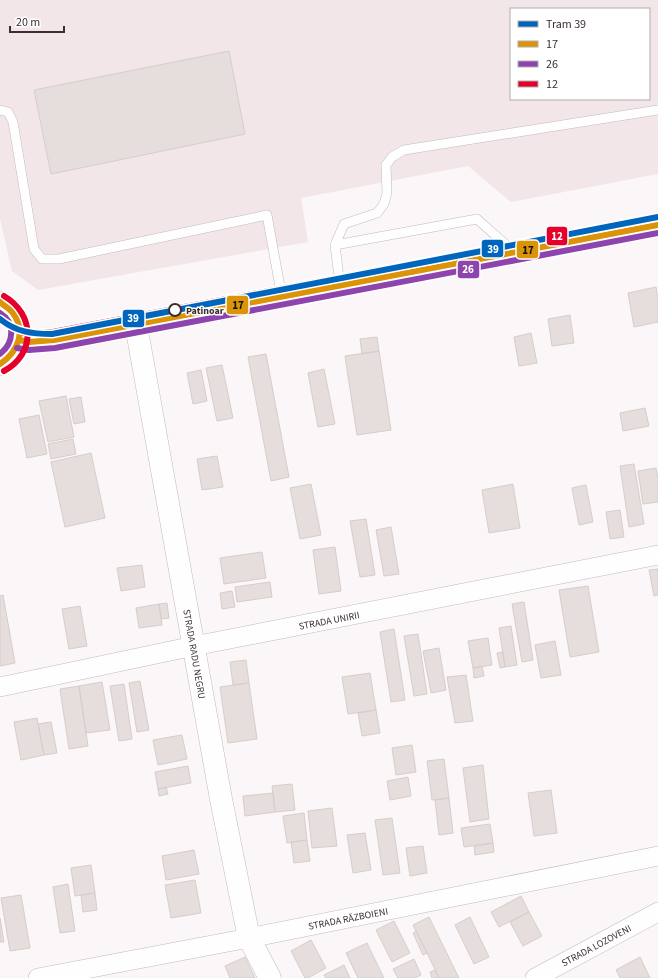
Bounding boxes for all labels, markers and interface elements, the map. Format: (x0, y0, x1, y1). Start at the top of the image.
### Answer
scale bar (10, 8, 64, 34)
legend (510, 8, 650, 100)
text: 20 m (16, 14, 40, 31)
text: Tram 39 (546, 16, 586, 33)
text: 17 (546, 36, 558, 53)
text: 26 (546, 56, 558, 73)
text: 12 (546, 76, 558, 93)
line badge: 12 (546, 226, 568, 246)
text: 12 (551, 229, 563, 244)
line badge: 39 (481, 239, 504, 258)
line badge: 17 (516, 240, 539, 259)
text: 39 (487, 242, 499, 257)
text: 17 (522, 243, 534, 258)
line badge: 26 (457, 260, 480, 279)
text: 26 (462, 262, 474, 277)
line badge: 17 (226, 295, 249, 315)
text: 17 (232, 298, 244, 313)
marker: Patinoar (168, 303, 182, 317)
place label: Patinoar (186, 304, 224, 318)
line badge: 39 (122, 309, 145, 328)
text: 39 (127, 311, 139, 326)
street label: STRADA RADU NEGRU (179, 608, 209, 700)
street label: STRADA UNIRII (298, 608, 361, 634)
street label: STRADA RĂZBOIENI (307, 904, 389, 934)
street label: STRADA LOZOVENI (559, 922, 634, 970)

